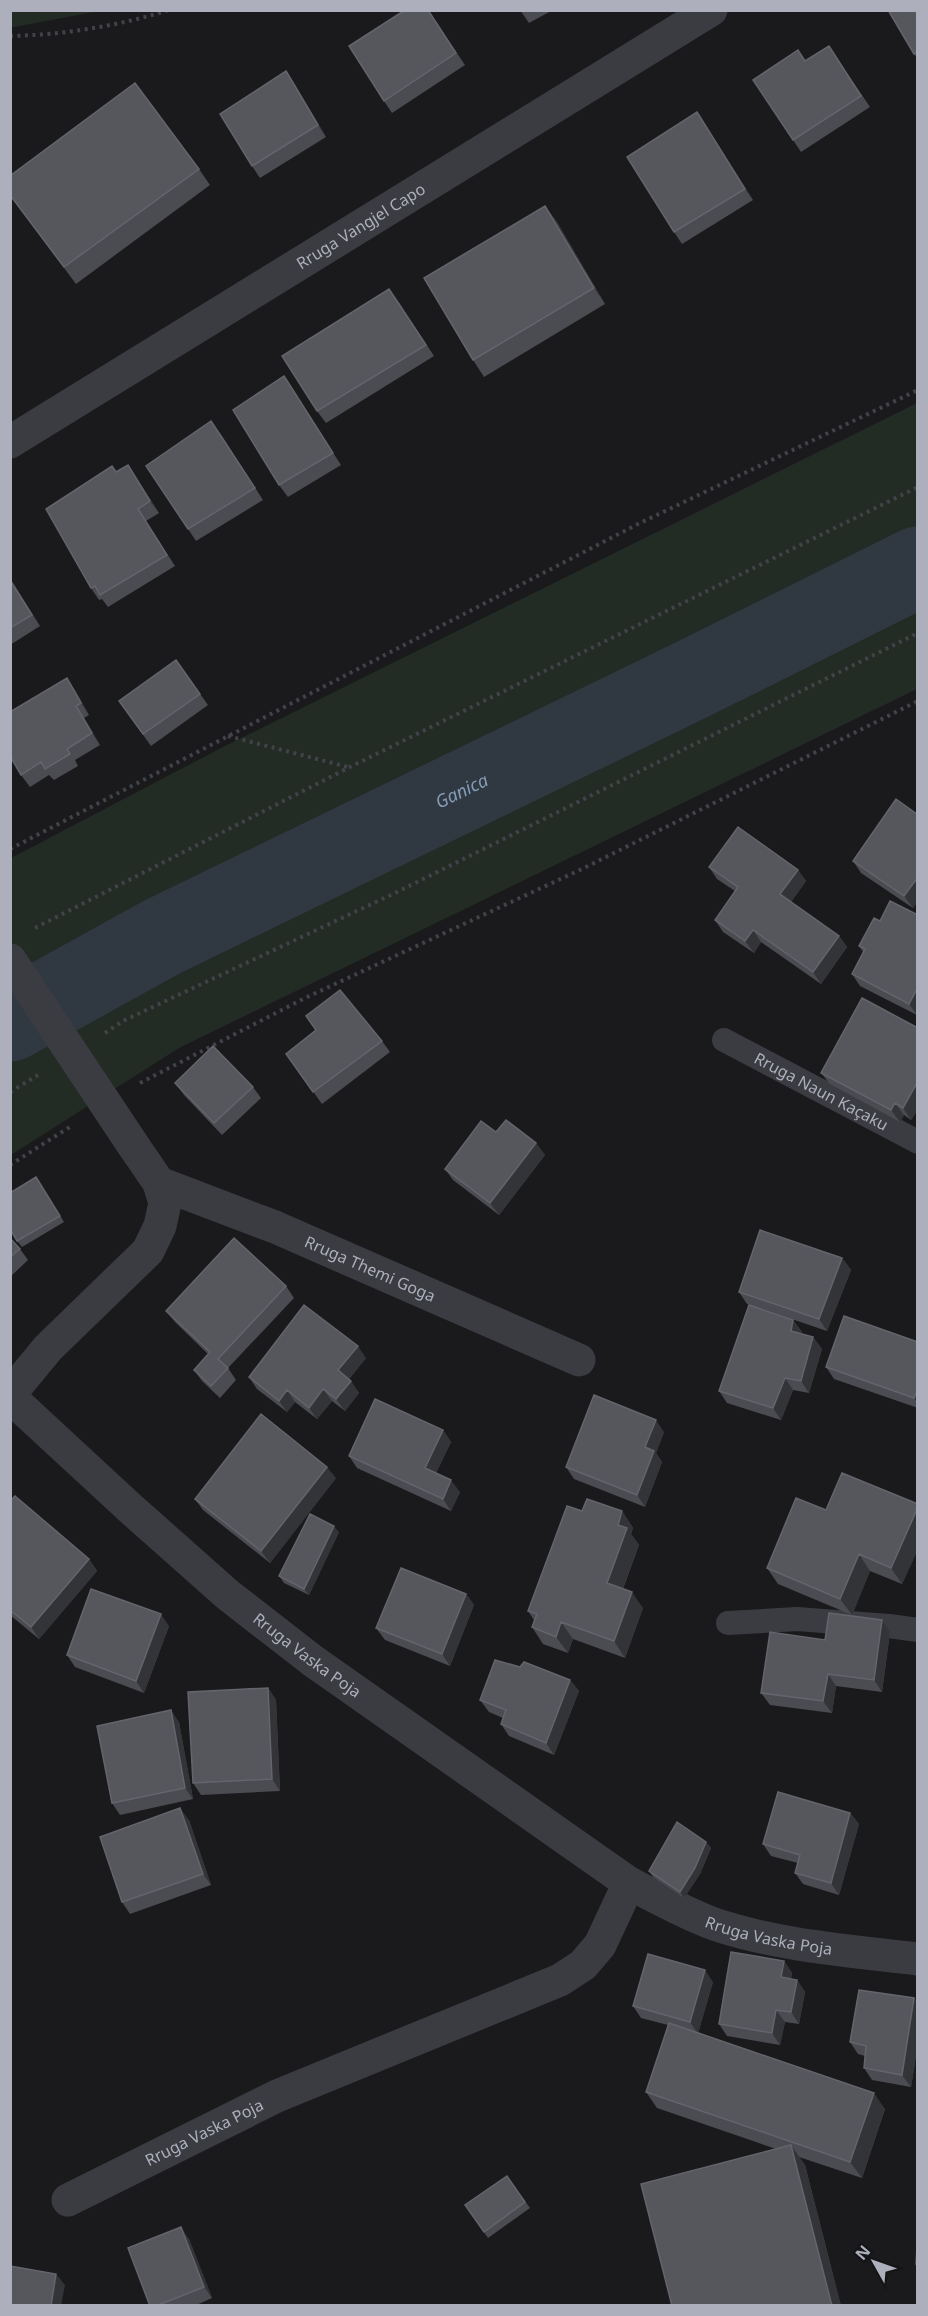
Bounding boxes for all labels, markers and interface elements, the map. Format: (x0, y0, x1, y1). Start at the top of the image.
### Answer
street label: Rruga Vangjel Capo (292, 178, 429, 274)
water label: Ganica (431, 767, 492, 813)
street label: Rruga Naun Kaçaku (750, 1047, 892, 1135)
street label: Rruga Themi Goga (301, 1230, 439, 1307)
street label: Rruga Vaska Poja (249, 1608, 366, 1703)
street label: Rruga Vaska Poja (702, 1911, 834, 1960)
street label: Rruga Vaska Poja (141, 2094, 267, 2171)
north arrow (844, 2232, 904, 2292)
text: N (850, 2240, 875, 2264)

